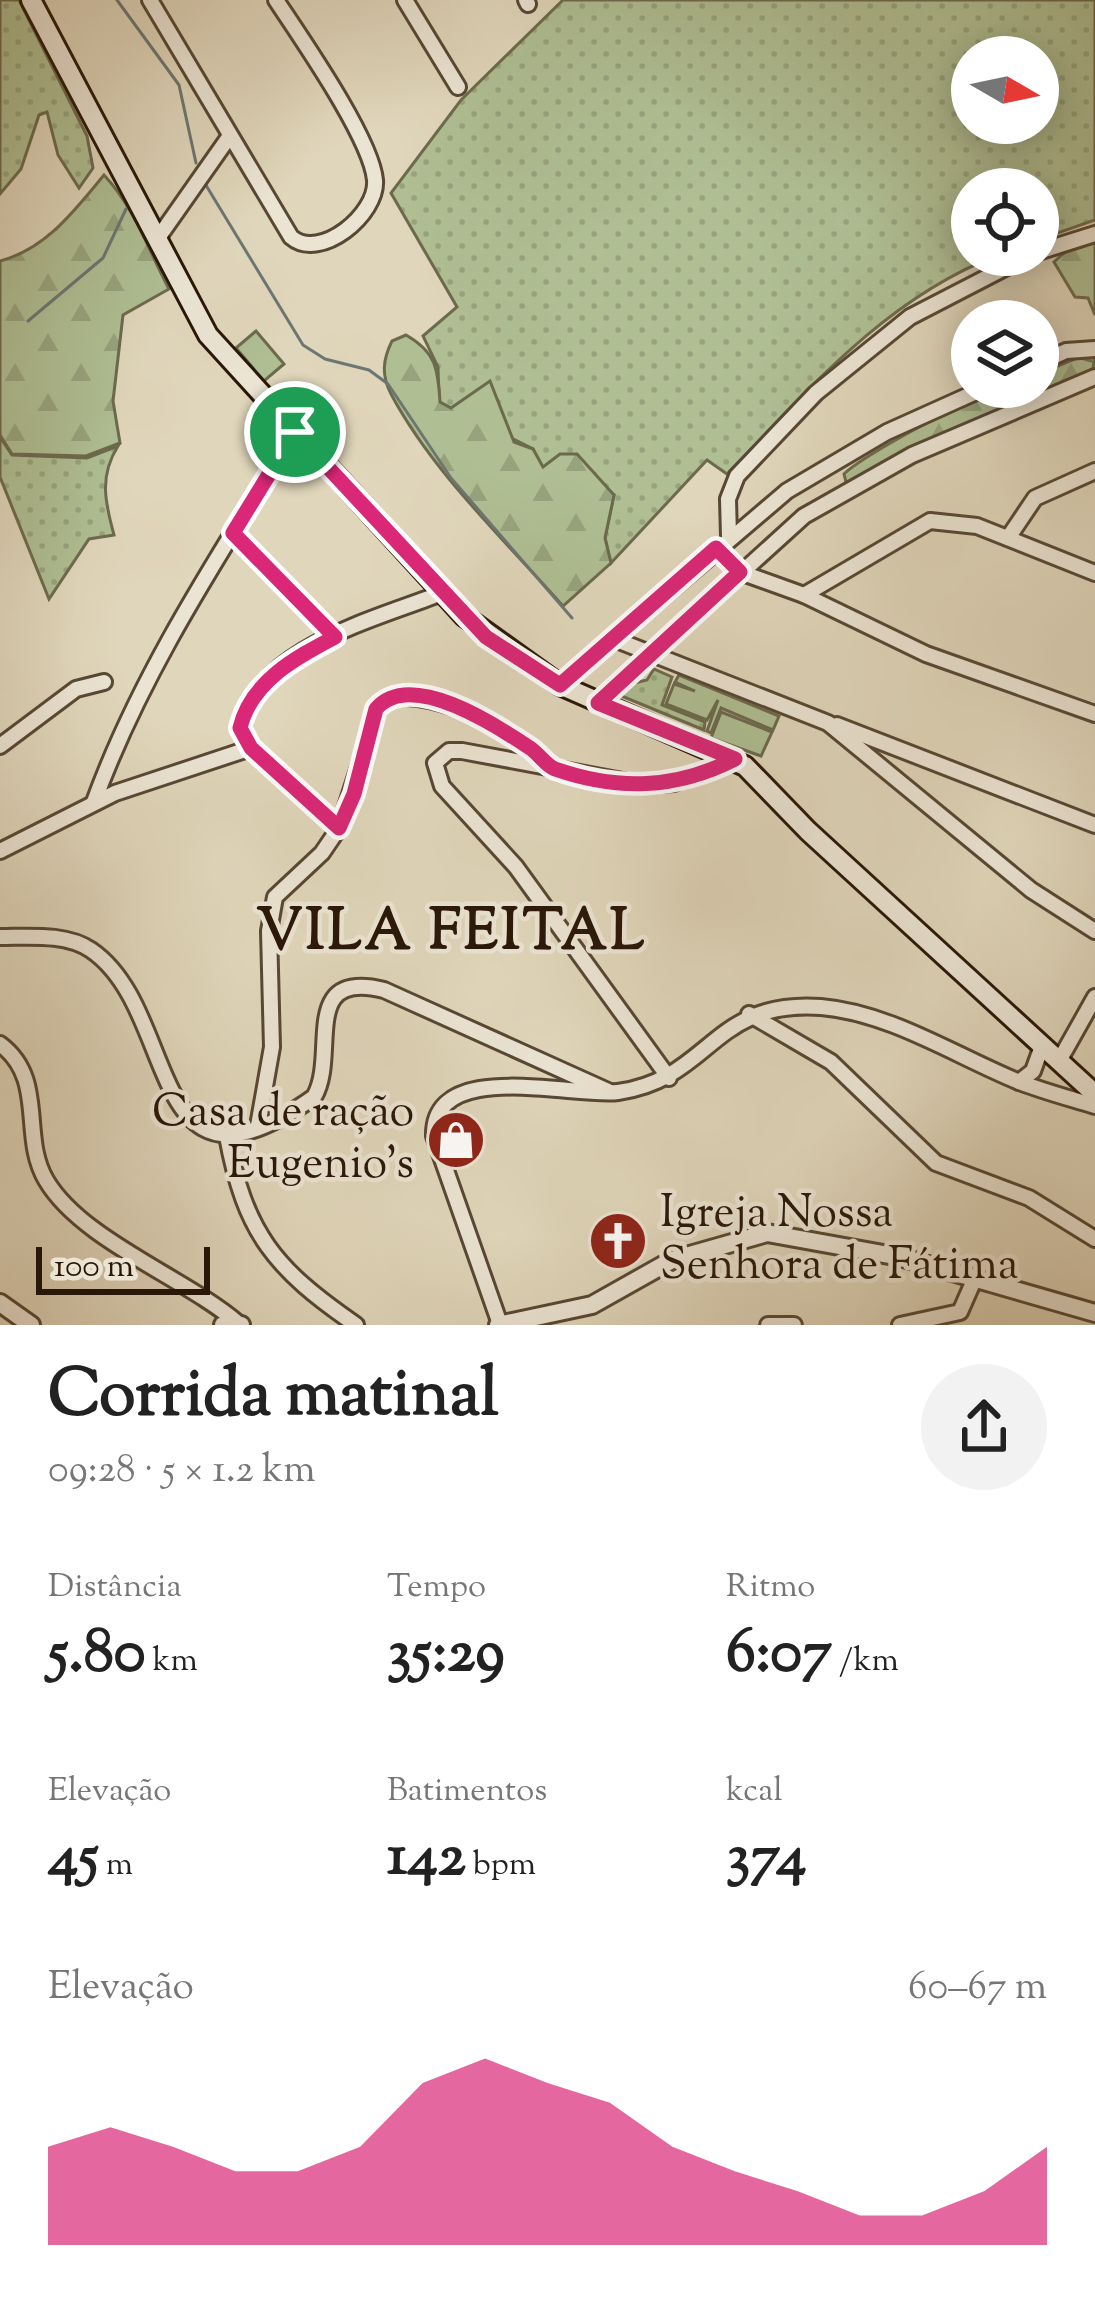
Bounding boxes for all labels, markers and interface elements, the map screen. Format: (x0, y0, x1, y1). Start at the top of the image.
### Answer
north arrow (951, 36, 1059, 144)
map controls (951, 36, 1059, 408)
button: locate (951, 168, 1059, 276)
button: layers (951, 300, 1059, 408)
pin (244, 381, 346, 483)
icon: arrive (262, 399, 328, 465)
district label: VILA FEITAL (257, 893, 647, 975)
place label: Casa de ração Eugenio's (152, 1082, 414, 1199)
shop icon: Casa de ração Eugenio's (425, 1109, 487, 1171)
place label: Igreja Nossa Senhora de Fátima (660, 1183, 1018, 1300)
church icon: Igreja Nossa Senhora de Fátima (587, 1210, 649, 1272)
scale bar (36, 1241, 210, 1294)
text: 100 m (54, 1244, 134, 1292)
text: Corrida matinal (48, 1351, 499, 1446)
button: share (921, 1364, 1047, 1490)
text: 09:28 · 5 × 1.2 km (48, 1444, 316, 1500)
text: Distância (48, 1564, 182, 1612)
text: Tempo (387, 1564, 486, 1612)
text: Ritmo (726, 1564, 815, 1612)
text: 5.80 (48, 1612, 145, 1699)
text: 35:29 (387, 1612, 505, 1699)
text: 6:07 (726, 1612, 832, 1699)
text: km (145, 1638, 198, 1686)
text: /km (832, 1638, 899, 1686)
text: Elevação (48, 1768, 171, 1816)
text: Batimentos (387, 1768, 547, 1816)
text: kcal (726, 1768, 783, 1816)
text: 45 (48, 1816, 99, 1903)
text: 142 (387, 1816, 466, 1903)
text: 374 (726, 1816, 806, 1903)
text: m (99, 1842, 133, 1890)
text: bpm (466, 1842, 536, 1890)
text: Elevação (48, 1961, 194, 2017)
text: 60–67 m (908, 1961, 1047, 2017)

